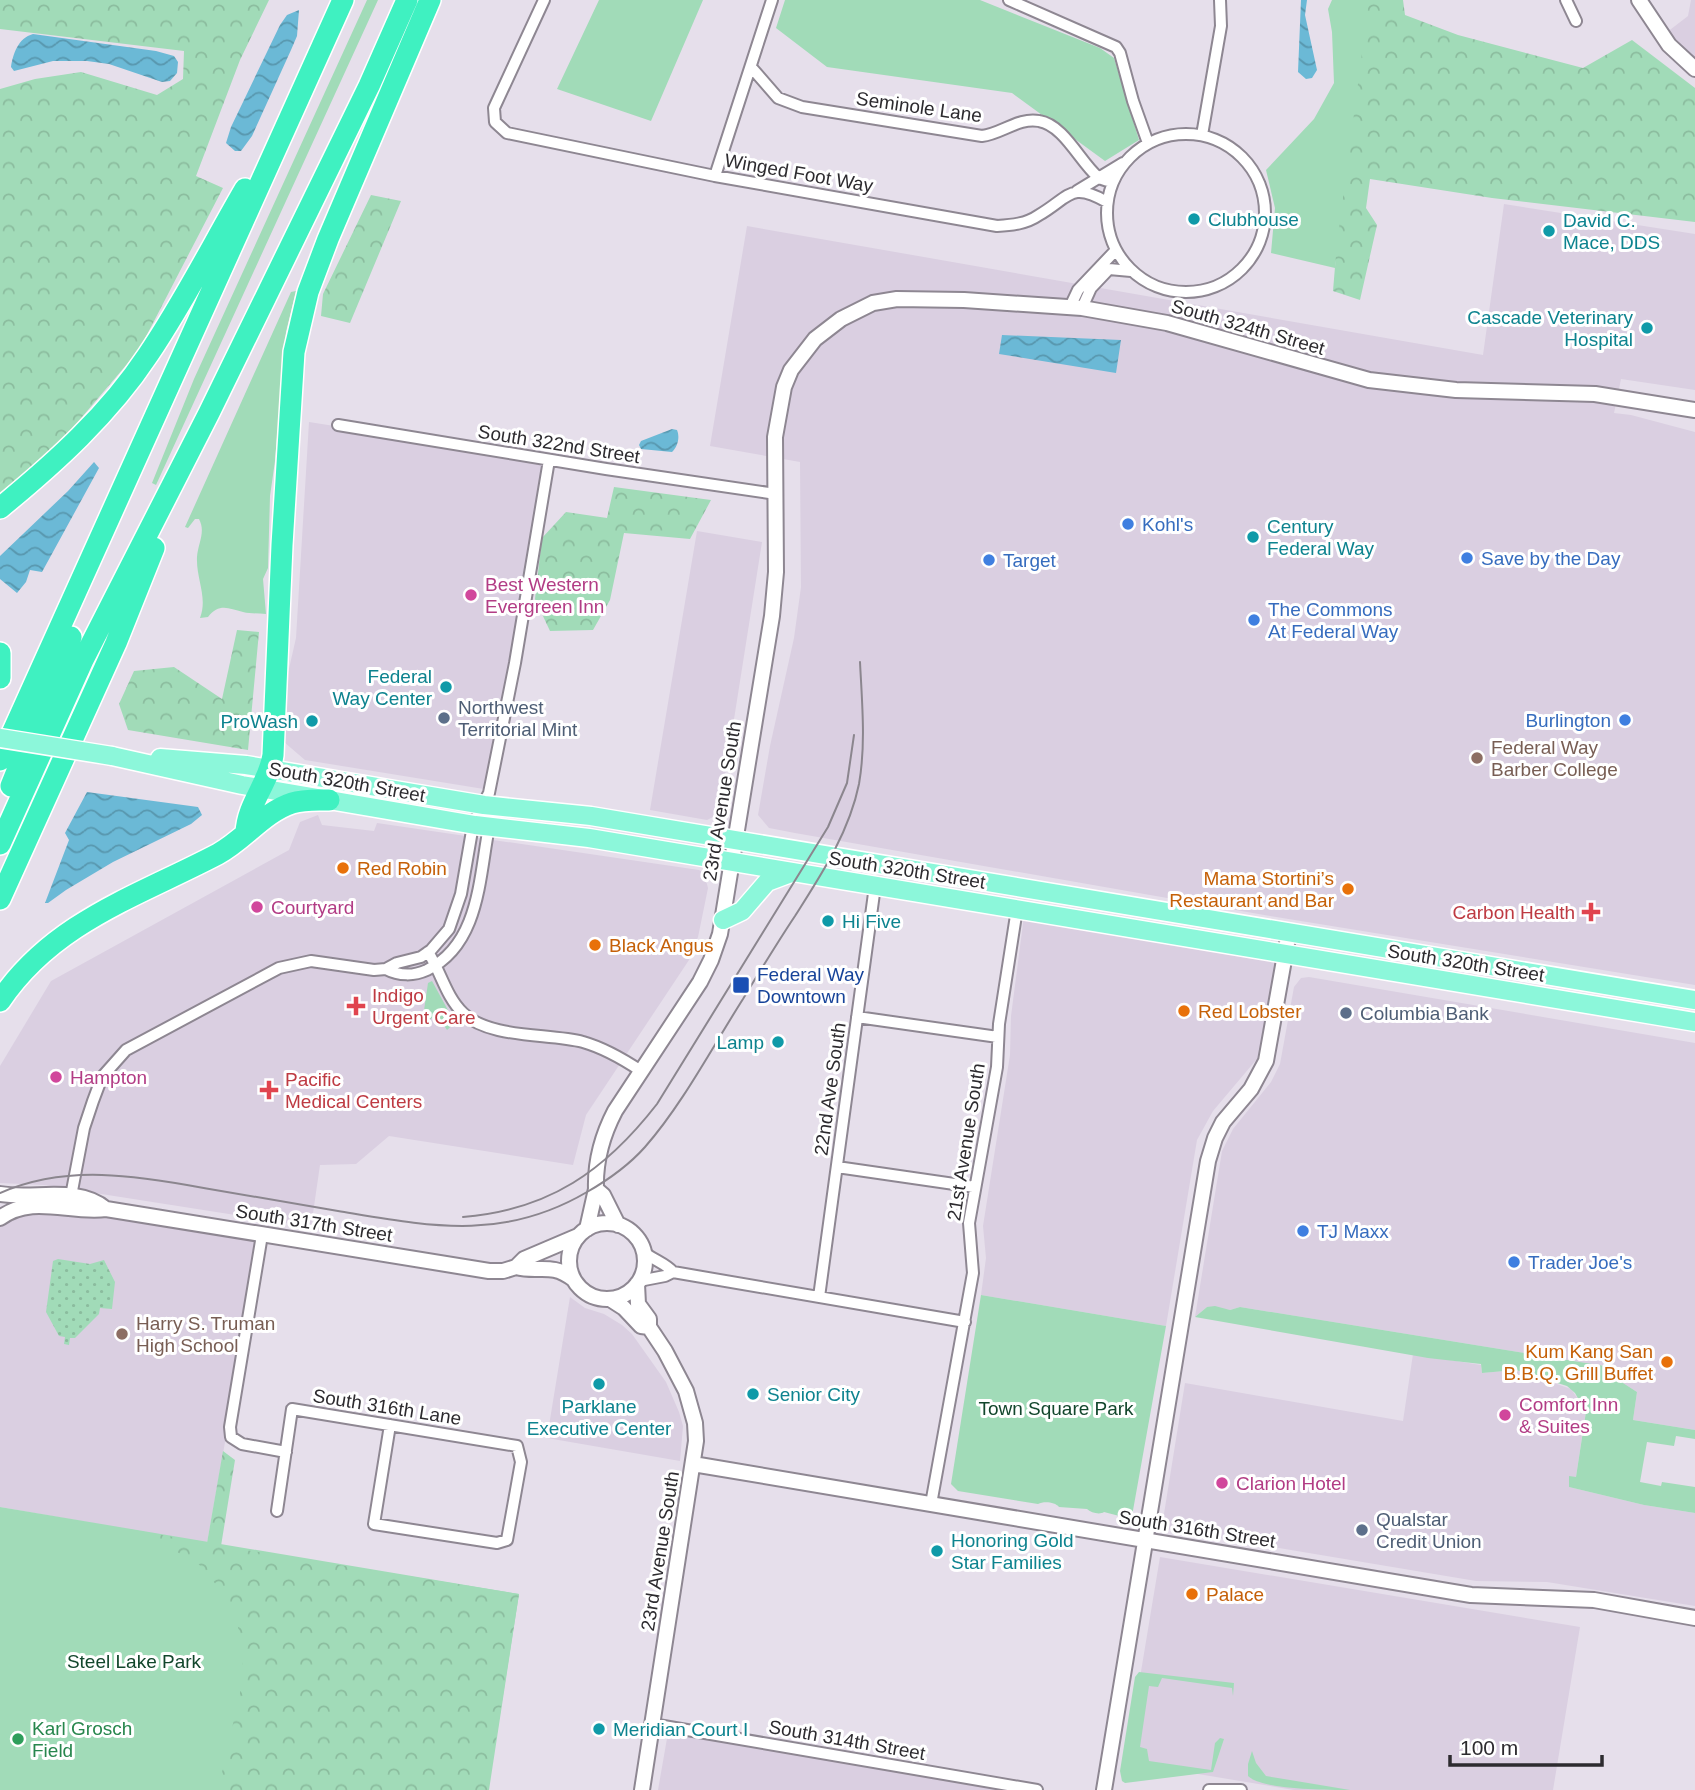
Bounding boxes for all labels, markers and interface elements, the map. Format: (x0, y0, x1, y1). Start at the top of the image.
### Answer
street label: Seminole Lane (855, 88, 983, 126)
street label: Winged Foot Way (723, 150, 875, 196)
place label: Clubhouse (1208, 209, 1299, 230)
place label: David C. Mace, DDS (1563, 210, 1660, 253)
marker: Clubhouse (1186, 211, 1202, 227)
marker: David C. Mace, DDS (1541, 223, 1557, 239)
street label: South 324th Street (1169, 295, 1328, 359)
place label: Cascade Veterinary Hospital (1467, 307, 1633, 350)
marker: Cascade Veterinary Hospital (1639, 320, 1655, 336)
street label: South 322nd Street (476, 421, 642, 467)
place label: Kohl's (1142, 514, 1193, 535)
marker: Kohl's (1120, 516, 1136, 532)
place label: Century Federal Way (1267, 516, 1374, 559)
marker: Century Federal Way (1245, 529, 1261, 545)
place label: Save by the Day (1481, 548, 1621, 569)
place label: Target (1003, 550, 1057, 571)
marker: Save by the Day (1459, 550, 1475, 566)
marker: Target (981, 552, 997, 568)
place label: Best Western Evergreen Inn (485, 574, 604, 617)
marker: Best Western Evergreen Inn (463, 587, 479, 603)
place label: The Commons At Federal Way (1268, 599, 1399, 642)
marker: The Commons At Federal Way (1246, 612, 1262, 628)
place label: Federal Way Center (332, 666, 433, 709)
marker: Federal Way Center (438, 679, 454, 695)
place label: Northwest Territorial Mint (458, 697, 578, 740)
marker: Northwest Territorial Mint (436, 710, 452, 726)
place label: Burlington (1525, 710, 1611, 731)
place label: ProWash (221, 711, 298, 732)
marker: Burlington (1617, 712, 1633, 728)
marker: ProWash (304, 713, 320, 729)
street label: 23rd Avenue South (699, 720, 745, 882)
place label: Federal Way Barber College (1491, 737, 1618, 780)
marker: Federal Way Barber College (1469, 750, 1485, 766)
street label: South 320th Street (267, 758, 428, 806)
street label: South 320th Street (827, 847, 988, 893)
place label: Red Robin (357, 858, 447, 879)
marker: Red Robin (335, 860, 351, 876)
place label: Mama Stortini’s Restaurant and Bar (1169, 868, 1335, 911)
marker: Mama Stortini’s Restaurant and Bar (1340, 881, 1356, 897)
place label: Courtyard (271, 897, 354, 918)
marker: Courtyard (249, 899, 265, 915)
place label: Carbon Health (1452, 902, 1575, 923)
marker: Carbon Health (1581, 902, 1601, 922)
place label: Hi Five (842, 911, 901, 932)
marker: Hi Five (820, 913, 836, 929)
place label: Black Angus (609, 935, 714, 956)
marker: Black Angus (587, 937, 603, 953)
street label: South 320th Street (1386, 940, 1547, 986)
place label: Federal Way Downtown (757, 964, 864, 1007)
marker: Federal Way Downtown (731, 975, 751, 995)
place label: Indigo Urgent Care (372, 985, 476, 1028)
marker: Indigo Urgent Care (346, 996, 366, 1016)
place label: Red Lobster (1198, 1001, 1302, 1022)
marker: Red Lobster (1176, 1003, 1192, 1019)
place label: Columbia Bank (1360, 1003, 1489, 1024)
marker: Columbia Bank (1338, 1005, 1354, 1021)
street label: 22nd Ave South (810, 1021, 850, 1157)
place label: Lamp (716, 1032, 764, 1053)
marker: Lamp (770, 1034, 786, 1050)
street label: 21st Avenue South (943, 1062, 989, 1222)
place label: Hampton (70, 1067, 147, 1088)
marker: Hampton (48, 1069, 64, 1085)
place label: Pacific Medical Centers (285, 1069, 422, 1112)
marker: Pacific Medical Centers (259, 1080, 279, 1100)
street label: South 317th Street (234, 1200, 395, 1246)
place label: TJ Maxx (1317, 1221, 1389, 1242)
marker: TJ Maxx (1295, 1223, 1311, 1239)
place label: Trader Joe's (1528, 1252, 1632, 1273)
marker: Trader Joe's (1506, 1254, 1522, 1270)
place label: Harry S. Truman High School (136, 1313, 275, 1356)
marker: Harry S. Truman High School (114, 1326, 130, 1342)
place label: Kum Kang San B.B.Q. Grill Buffet (1503, 1341, 1654, 1384)
marker: Kum Kang San B.B.Q. Grill Buffet (1659, 1354, 1675, 1370)
marker: Parklane Executive Center (591, 1376, 607, 1392)
place label: Senior City (767, 1384, 860, 1405)
street label: South 316th Lane (311, 1385, 463, 1429)
marker: Senior City (745, 1386, 761, 1402)
place label: Comfort Inn & Suites (1519, 1394, 1618, 1437)
place label: Parklane Executive Center (527, 1396, 672, 1439)
park label: Town Square Park (978, 1398, 1134, 1419)
marker: Comfort Inn & Suites (1497, 1407, 1513, 1423)
street label: 23rd Avenue South (637, 1470, 683, 1632)
place label: Clarion Hotel (1236, 1473, 1346, 1494)
marker: Clarion Hotel (1214, 1475, 1230, 1491)
street label: South 316th Street (1117, 1506, 1278, 1552)
place label: Qualstar Credit Union (1376, 1509, 1482, 1552)
marker: Qualstar Credit Union (1354, 1522, 1370, 1538)
place label: Honoring Gold Star Families (951, 1530, 1074, 1573)
marker: Honoring Gold Star Families (929, 1543, 945, 1559)
place label: Palace (1206, 1584, 1264, 1605)
marker: Palace (1184, 1586, 1200, 1602)
park label: Steel Lake Park (67, 1651, 202, 1672)
street label: South 314th Street (767, 1716, 928, 1764)
place label: Karl Grosch Field (32, 1718, 132, 1761)
place label: Meridian Court I (613, 1719, 748, 1740)
marker: Meridian Court I (591, 1721, 607, 1737)
scale bar (1450, 1724, 1602, 1768)
marker: Karl Grosch Field (10, 1731, 26, 1747)
text: 100 m (1460, 1736, 1518, 1759)

